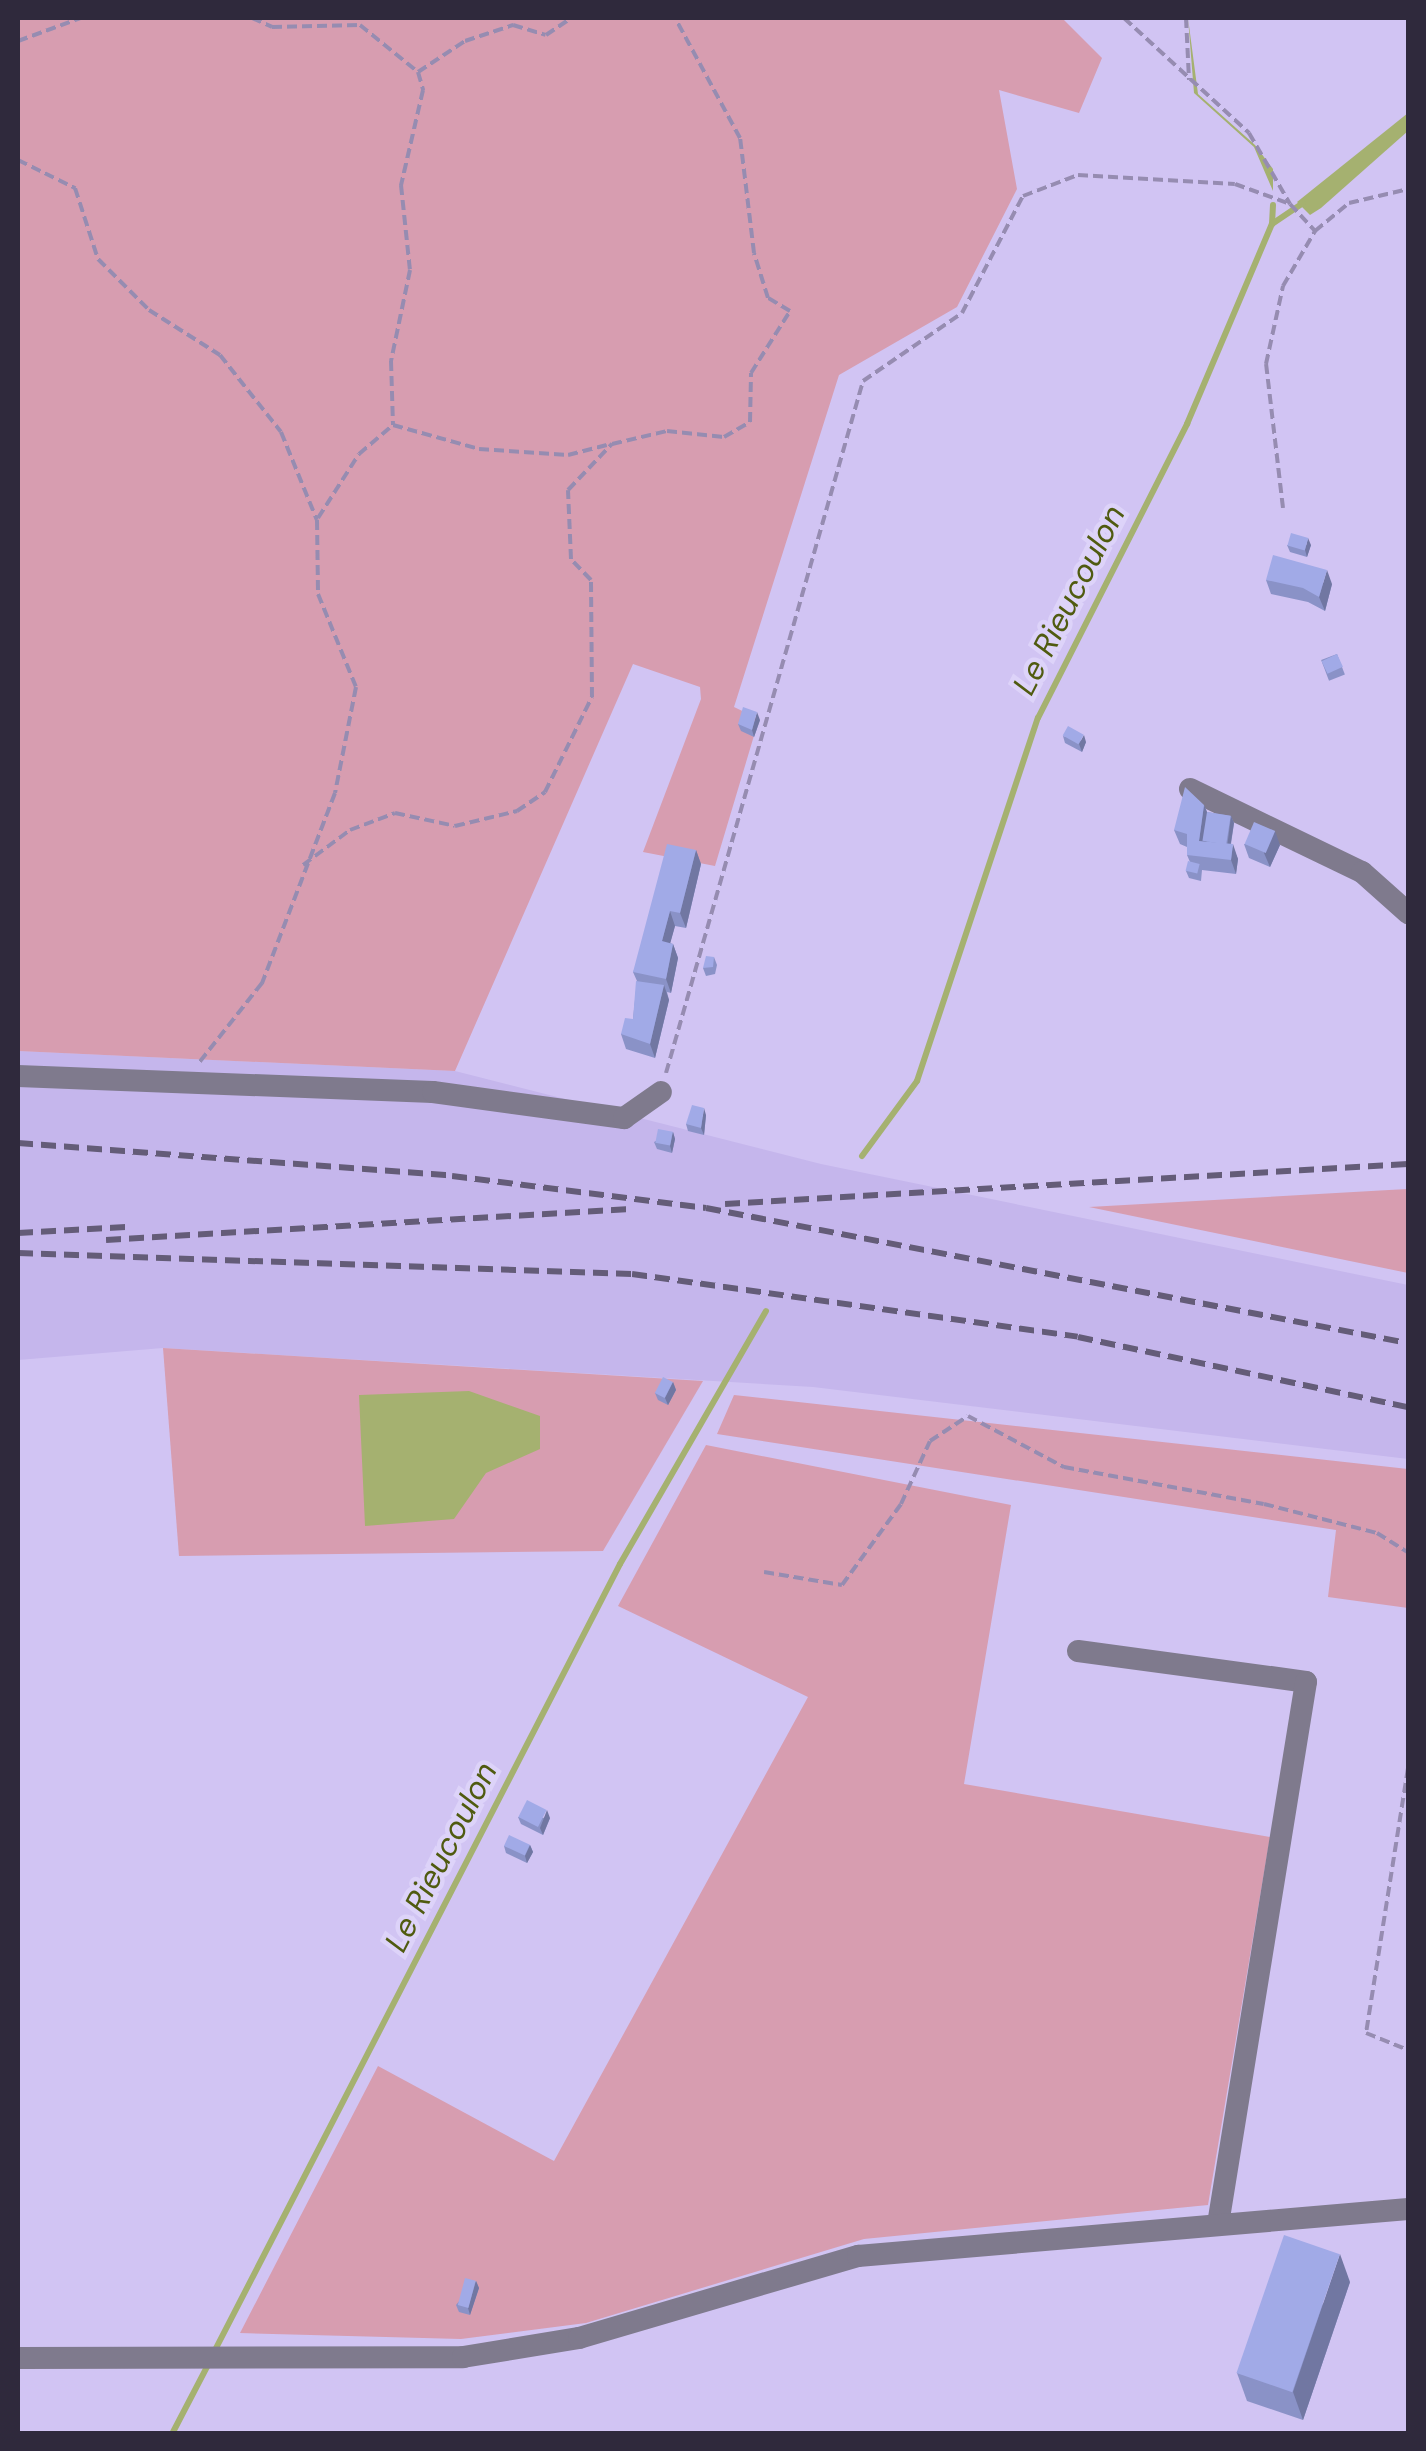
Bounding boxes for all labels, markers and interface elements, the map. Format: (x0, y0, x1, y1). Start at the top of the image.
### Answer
water label: Le Rieucoulon (1005, 499, 1133, 701)
water label: Le Rieucoulon (377, 1756, 505, 1958)

